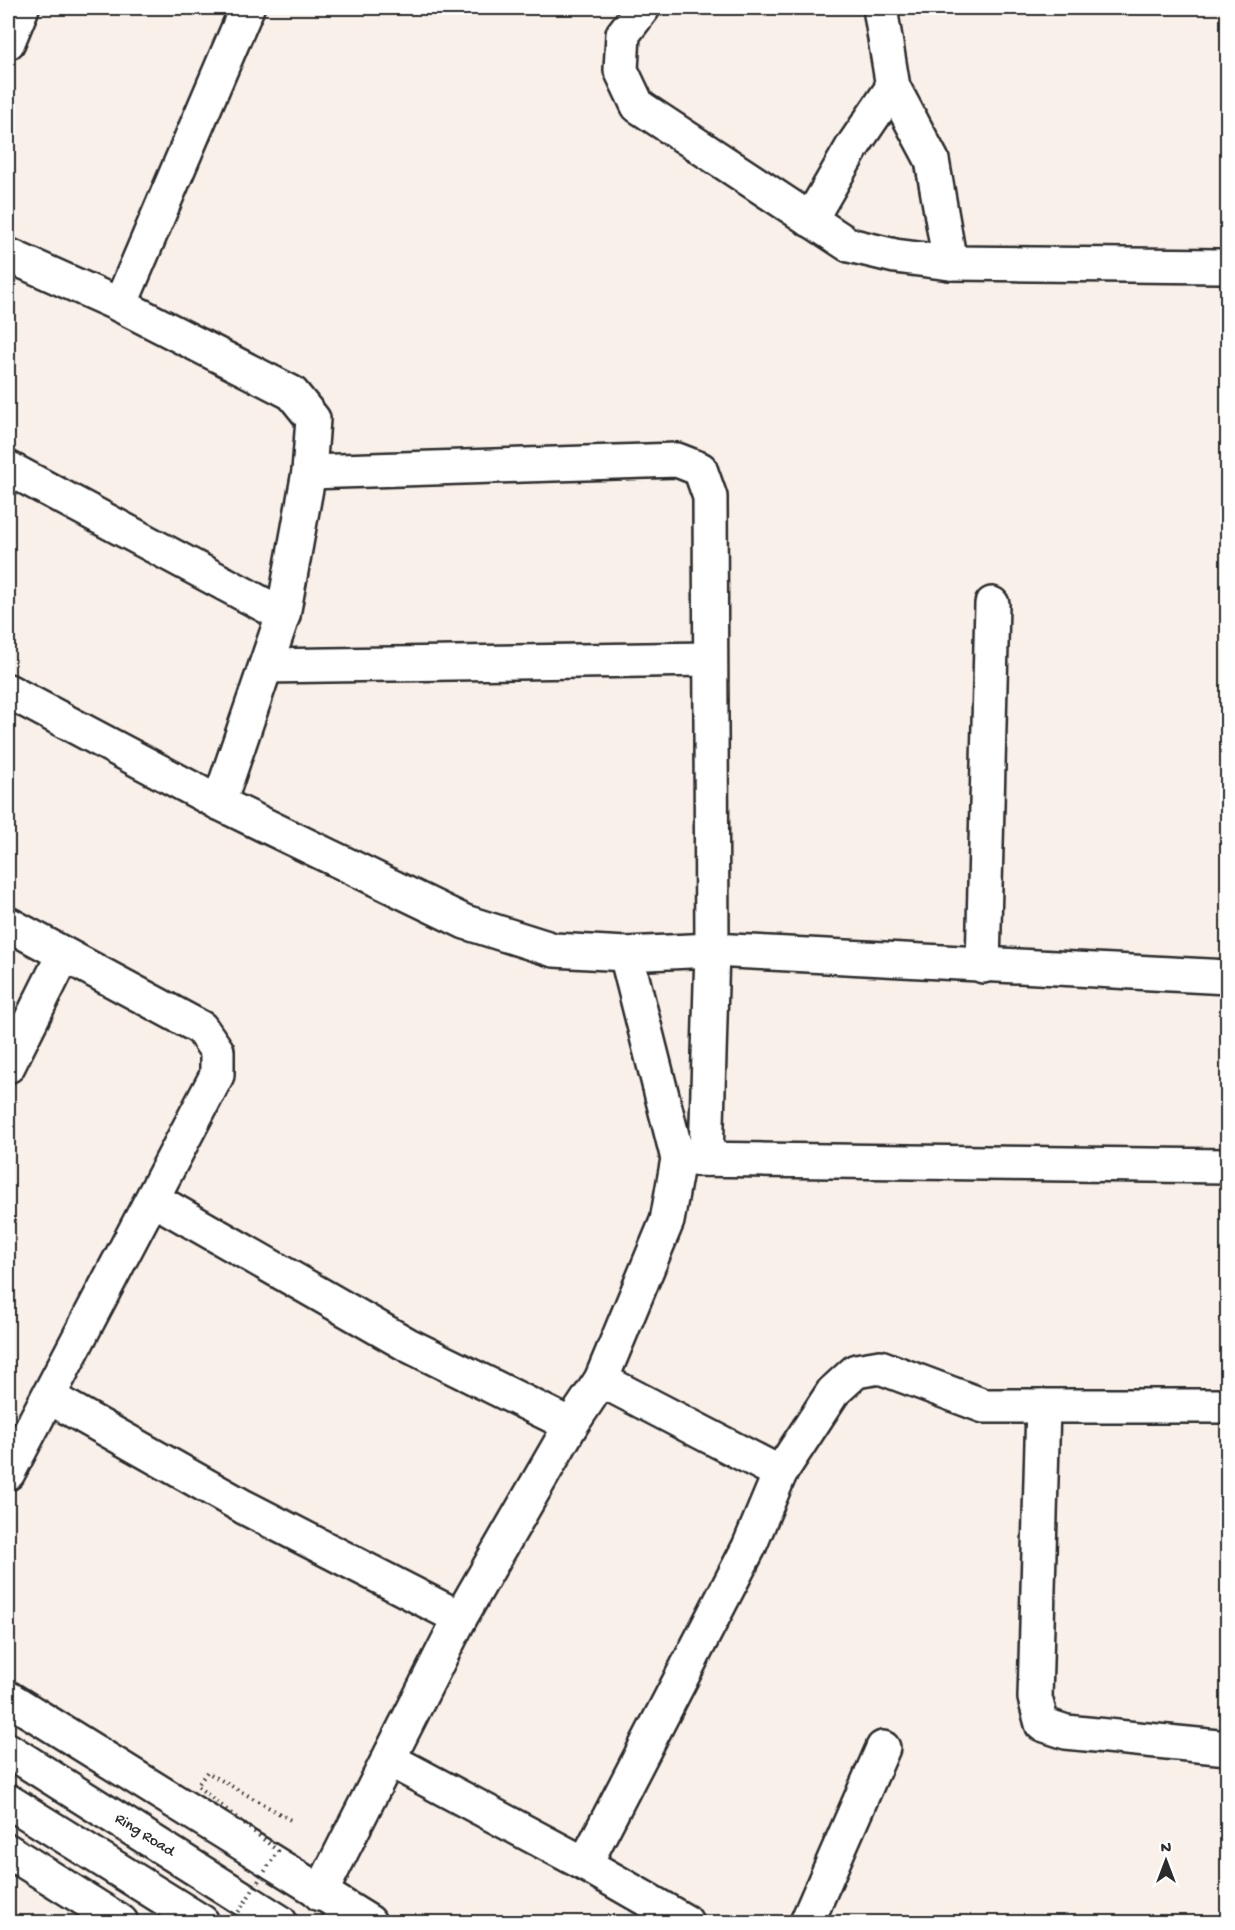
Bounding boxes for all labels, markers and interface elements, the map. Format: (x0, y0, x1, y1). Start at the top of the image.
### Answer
street label: Ring Road (110, 1810, 179, 1863)
north arrow (1136, 1831, 1196, 1891)
text: N (1161, 1840, 1172, 1859)

